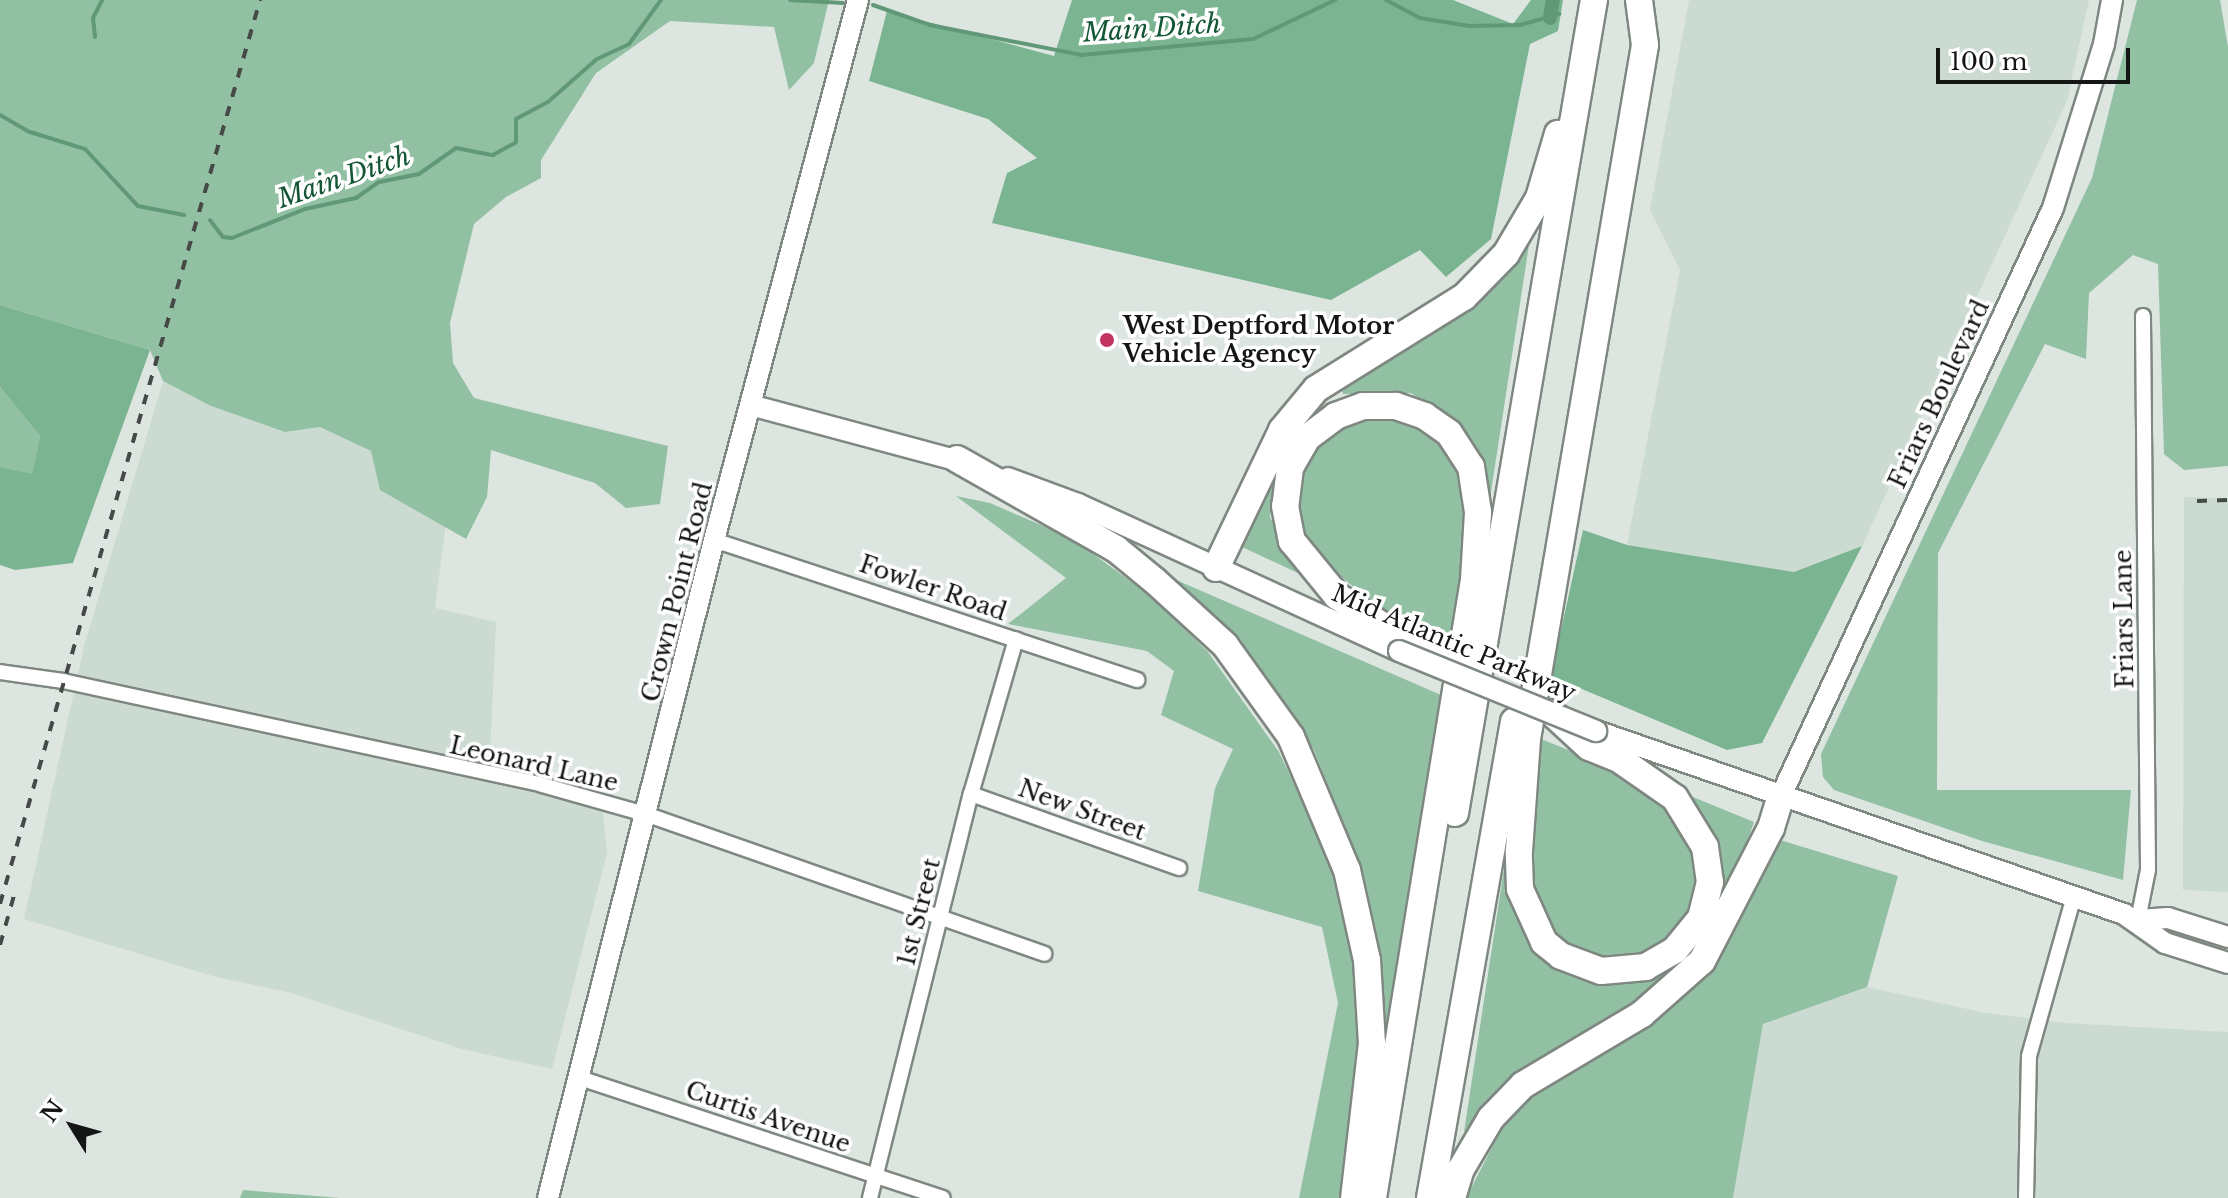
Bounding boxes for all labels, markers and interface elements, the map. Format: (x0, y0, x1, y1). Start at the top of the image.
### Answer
water label: Main Ditch (1081, 9, 1223, 49)
scale bar (1940, 32, 2134, 82)
text: 100 m (1950, 47, 2028, 76)
water label: Main Ditch (273, 141, 415, 215)
street label: Friars Boulevard (1883, 295, 1995, 493)
place label: West Deptford Motor Vehicle Agency (1123, 312, 1394, 368)
marker: West Deptford Motor Vehicle Agency (1098, 331, 1116, 349)
street label: Crown Point Road (636, 479, 718, 705)
street label: Fowler Road (855, 549, 1011, 627)
street label: Friars Lane (2108, 549, 2140, 689)
street label: Mid Atlantic Parkway (1327, 578, 1581, 708)
street label: Leonard Lane (447, 731, 621, 797)
street label: New Street (1014, 774, 1150, 846)
street label: 1st Street (892, 855, 946, 969)
street label: Curtis Avenue (681, 1075, 855, 1159)
north arrow (32, 1086, 112, 1166)
text: N (35, 1095, 69, 1128)

